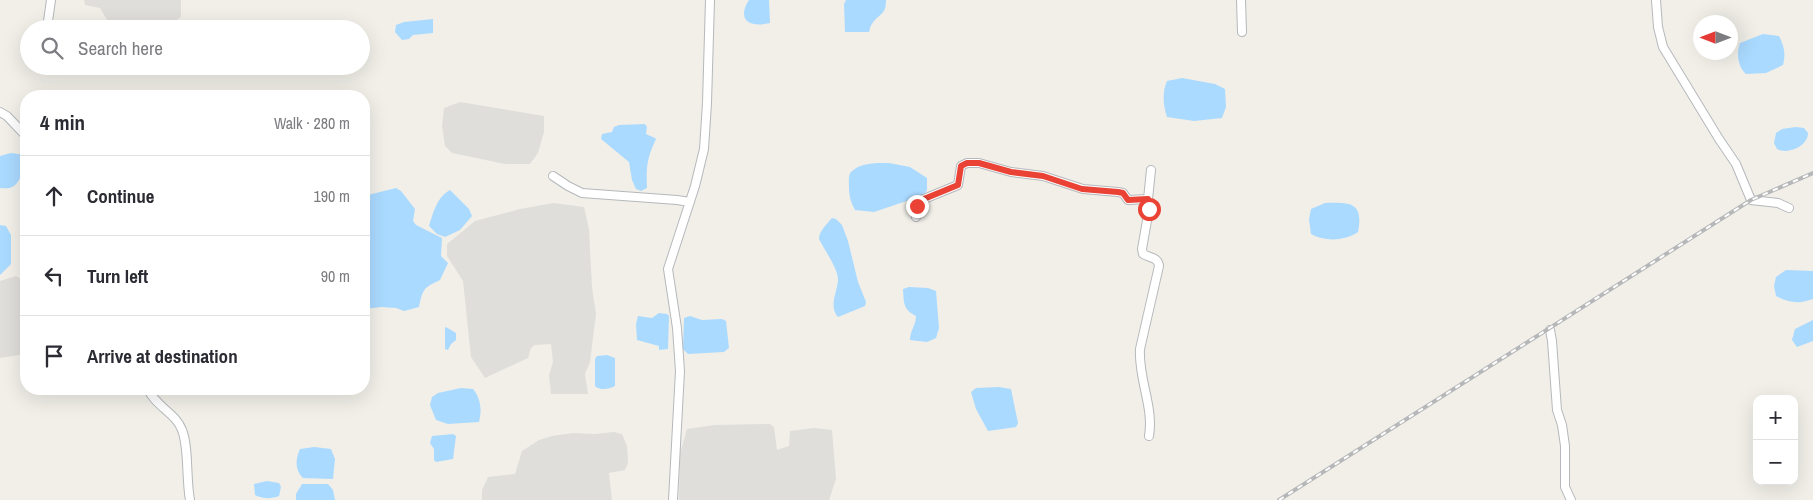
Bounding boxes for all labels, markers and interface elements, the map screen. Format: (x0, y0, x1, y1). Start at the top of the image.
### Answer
north arrow (1693, 15, 1738, 60)
search box (20, 20, 370, 75)
icon: search (38, 34, 66, 62)
text: Search here (78, 35, 163, 61)
text: 4 min (40, 108, 85, 137)
text: Walk · 280 m (274, 112, 350, 134)
icon: ahead (40, 182, 68, 210)
text: Continue (87, 183, 155, 209)
text: 190 m (314, 185, 350, 207)
route end (906, 195, 929, 218)
route start (1138, 198, 1161, 221)
icon: left (40, 262, 68, 290)
text: Turn left (87, 263, 148, 289)
text: 90 m (321, 265, 350, 287)
icon: arrive (40, 342, 68, 370)
text: Arrive at destination (87, 343, 238, 369)
map controls (1753, 395, 1798, 485)
button: + (1753, 395, 1798, 440)
button: − (1753, 440, 1798, 485)

